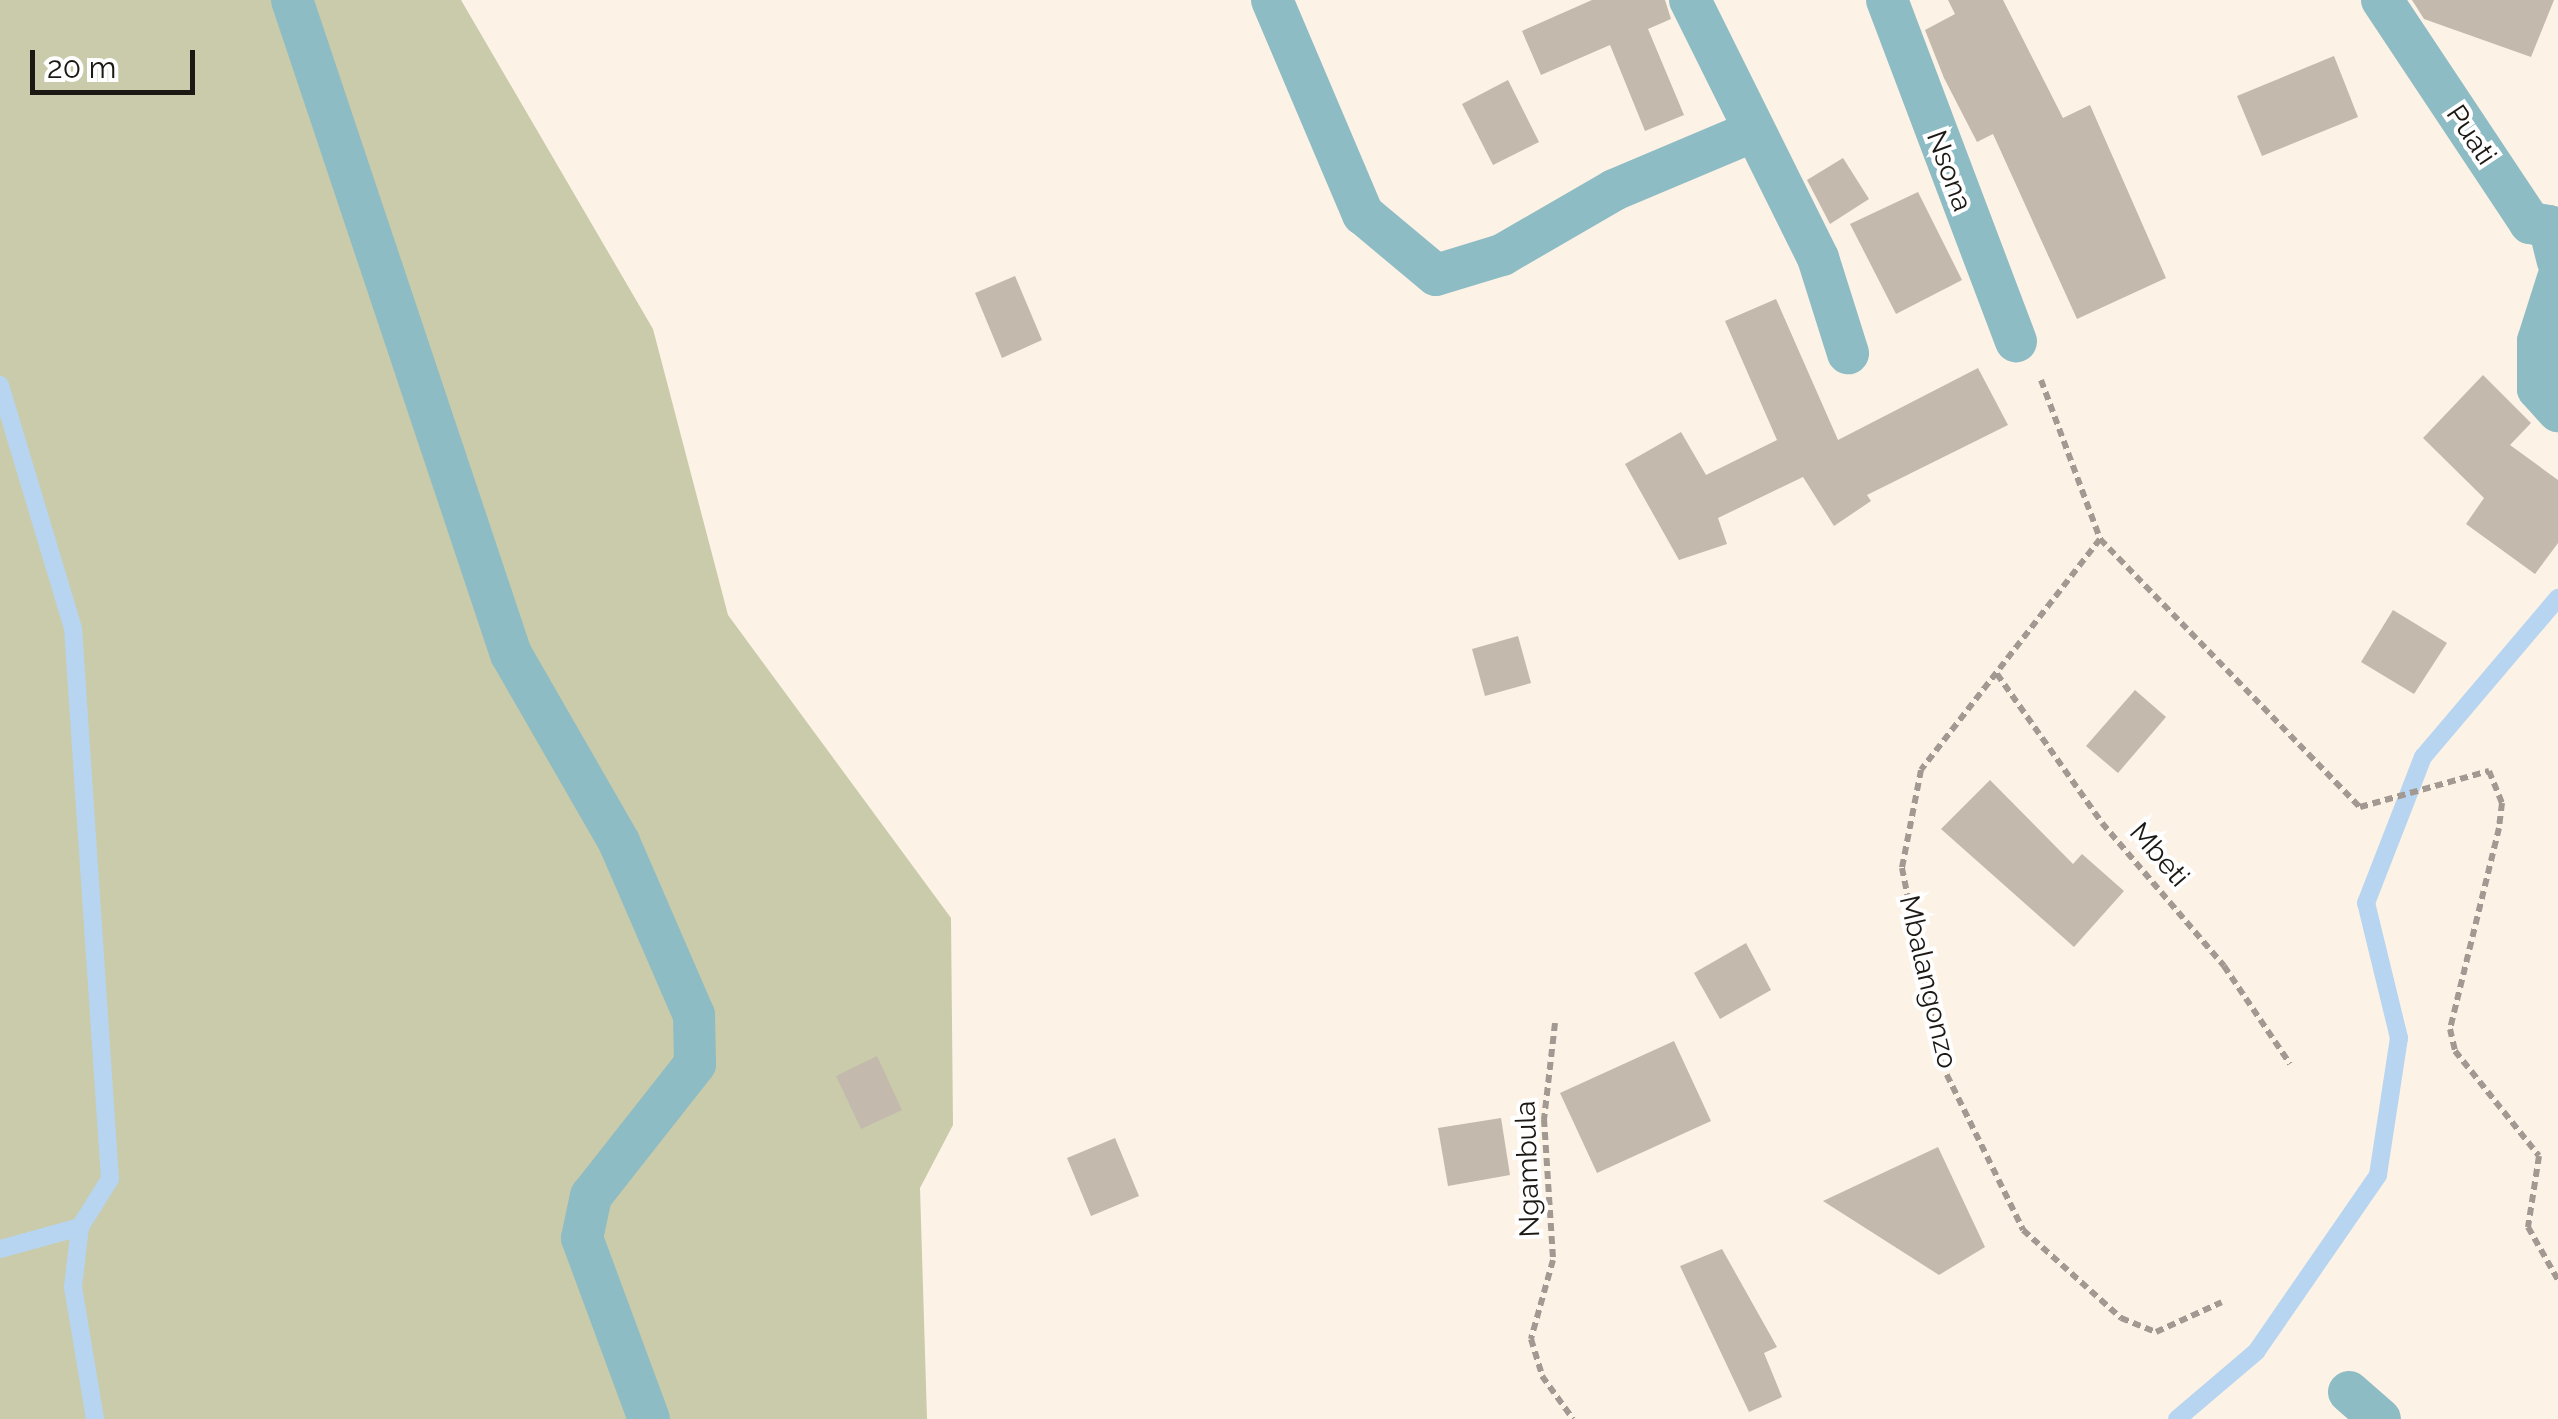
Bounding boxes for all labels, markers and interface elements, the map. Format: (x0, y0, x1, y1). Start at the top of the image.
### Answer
scale bar (35, 30, 200, 92)
text: 20 m (47, 50, 116, 85)
street label: Puati (2439, 99, 2503, 171)
street label: Nsona (1919, 126, 1979, 216)
street label: Mbeti (2122, 816, 2196, 894)
street label: Mbalangonzo (1892, 892, 1964, 1072)
street label: Ngambula (1509, 1100, 1547, 1238)

